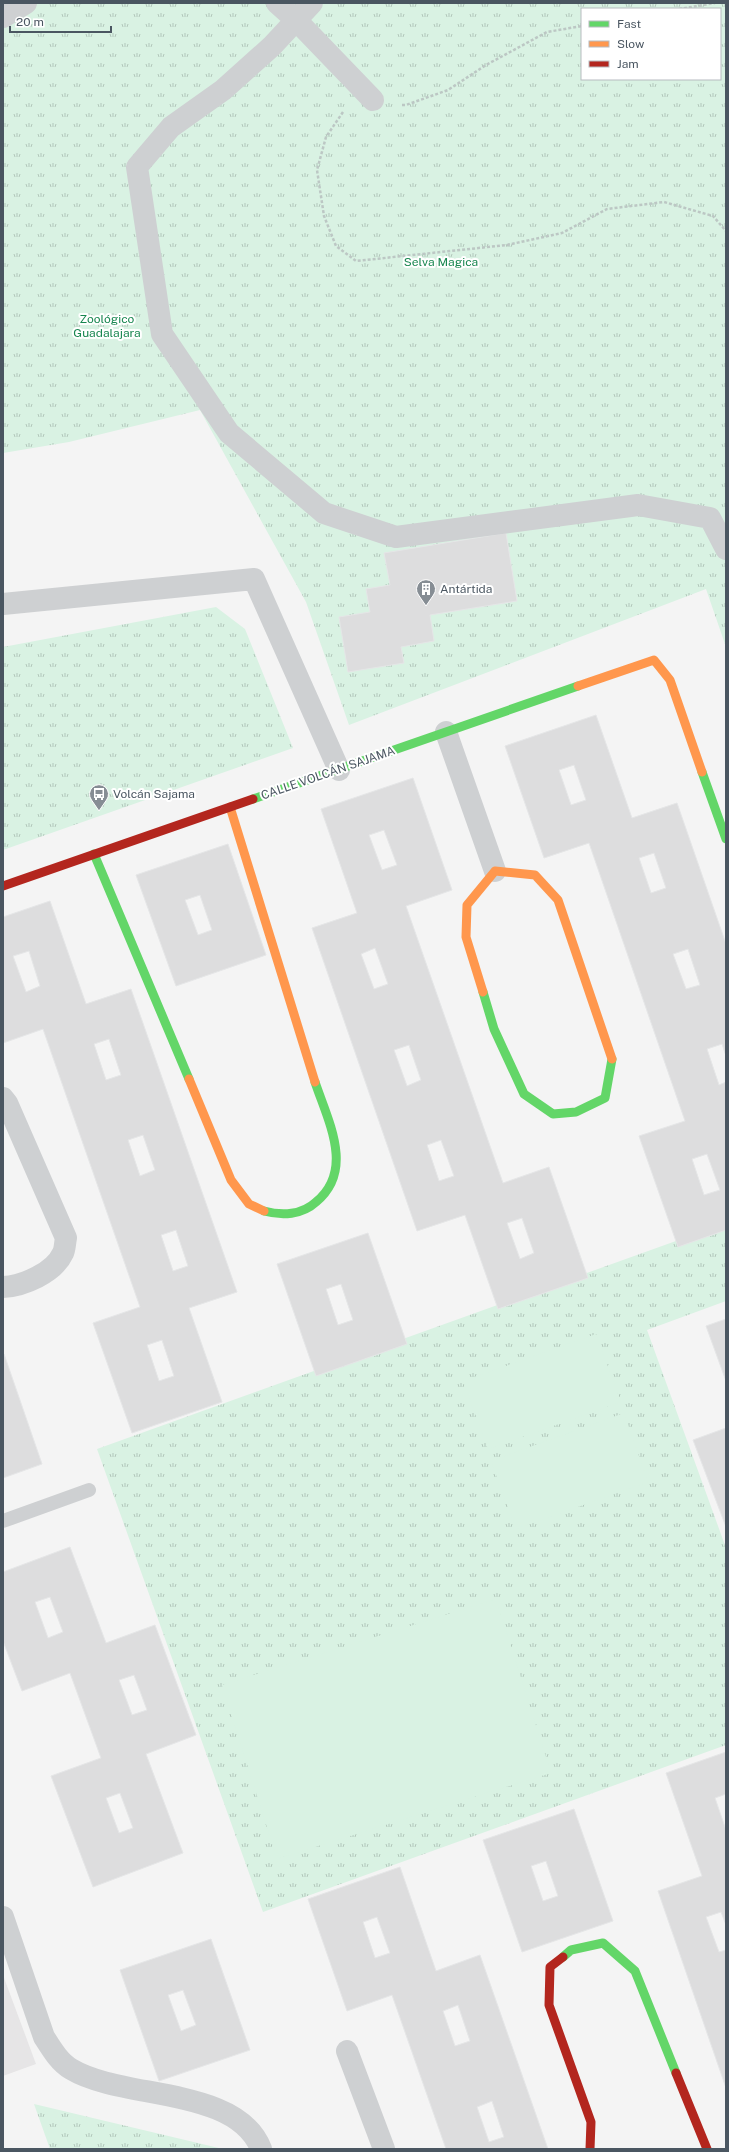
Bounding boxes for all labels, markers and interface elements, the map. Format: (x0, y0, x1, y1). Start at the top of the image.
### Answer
scale bar (10, 8, 111, 34)
legend (581, 8, 721, 80)
text: 20 m (16, 15, 44, 29)
text: Fast (617, 17, 642, 31)
text: Slow (617, 37, 645, 51)
text: Jam (617, 57, 639, 71)
park label: Selva Magica (404, 255, 478, 269)
park label: Zoológico Guadalajara (73, 312, 141, 340)
building icon: Antártida (415, 578, 437, 606)
place label: Antártida (440, 582, 492, 596)
street label: CALLE VOLCÁN SAJAMA (259, 743, 397, 803)
bus stop icon: Volcán Sajama (88, 783, 110, 811)
place label: Volcán Sajama (113, 787, 195, 801)

